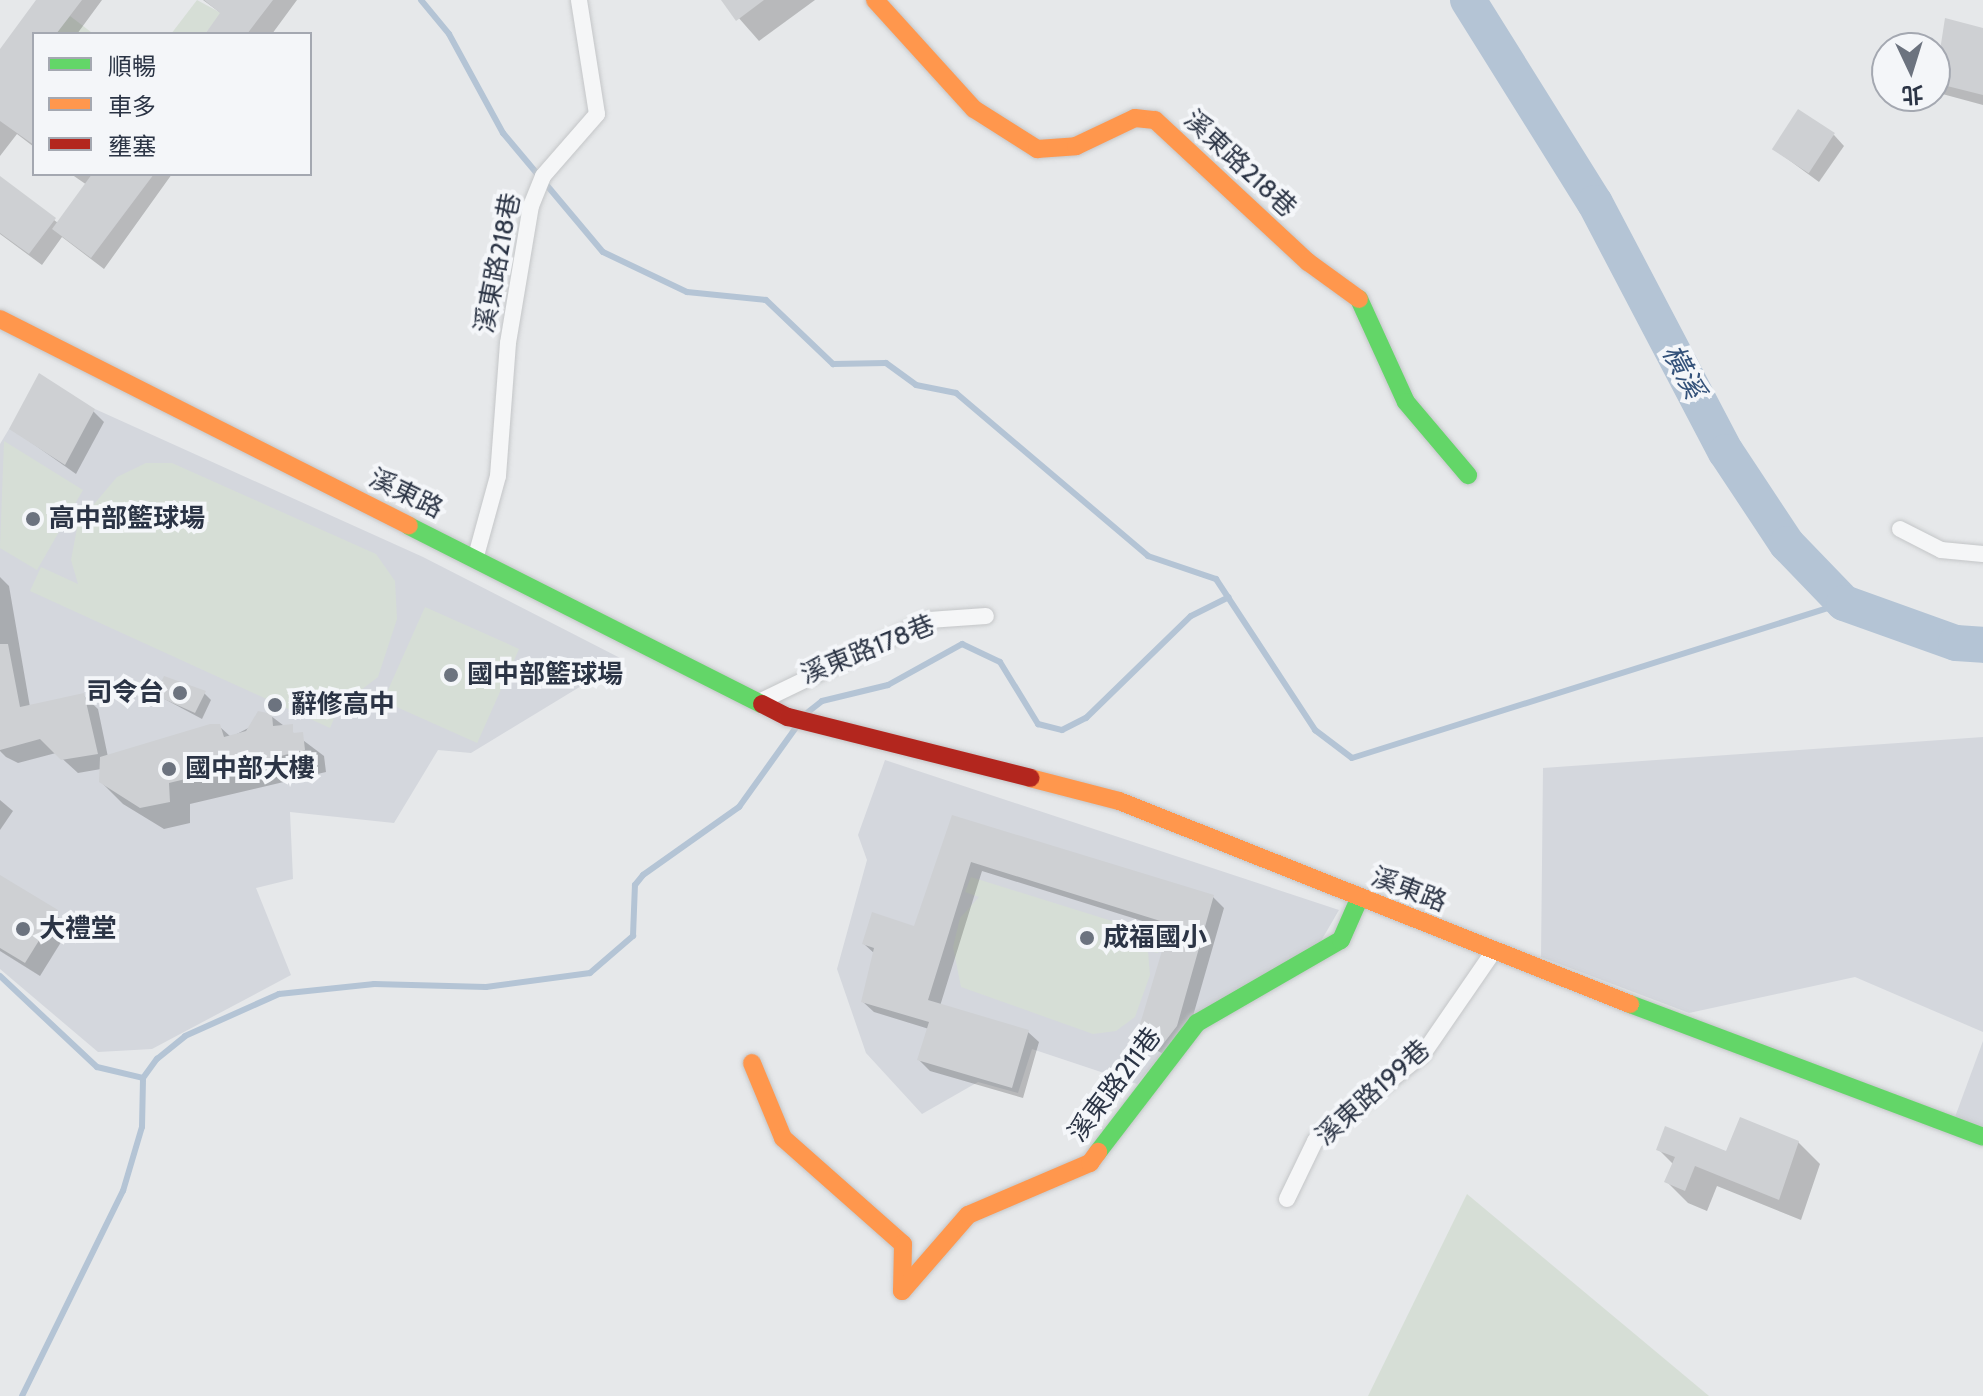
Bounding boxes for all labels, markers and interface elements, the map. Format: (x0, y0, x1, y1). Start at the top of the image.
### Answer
legend (32, 32, 312, 176)
north arrow (1871, 32, 1951, 112)
text: 順暢 (108, 52, 156, 81)
text: 北 (1901, 80, 1925, 109)
text: 車多 (108, 92, 156, 121)
street label: 溪東路218巷 (1177, 104, 1303, 224)
text: 壅塞 (108, 132, 156, 161)
street label: 溪東路218巷 (469, 190, 527, 336)
water label: 橫溪 (1656, 338, 1712, 404)
street label: 溪東路 (364, 463, 448, 525)
place label: 高中部籃球場 (49, 503, 205, 535)
marker: 高中部籃球場 (24, 510, 42, 528)
street label: 溪東路178巷 (797, 609, 939, 691)
place label: 國中部籃球場 (467, 659, 623, 691)
marker: 國中部籃球場 (442, 666, 460, 684)
place label: 司令台 (86, 677, 164, 709)
marker: 司令台 (171, 684, 189, 702)
place label: 辭修高中 (291, 689, 395, 721)
marker: 辭修高中 (266, 696, 284, 714)
place label: 國中部大樓 (185, 753, 315, 785)
marker: 國中部大樓 (160, 760, 178, 778)
street label: 溪東路 (1367, 861, 1451, 919)
place label: 大禮堂 (39, 913, 117, 945)
marker: 大禮堂 (14, 920, 32, 938)
place label: 成福國小 (1103, 922, 1207, 954)
marker: 成福國小 (1078, 929, 1096, 947)
street label: 溪東路211巷 (1062, 1022, 1168, 1148)
street label: 溪東路199巷 (1310, 1034, 1436, 1152)

